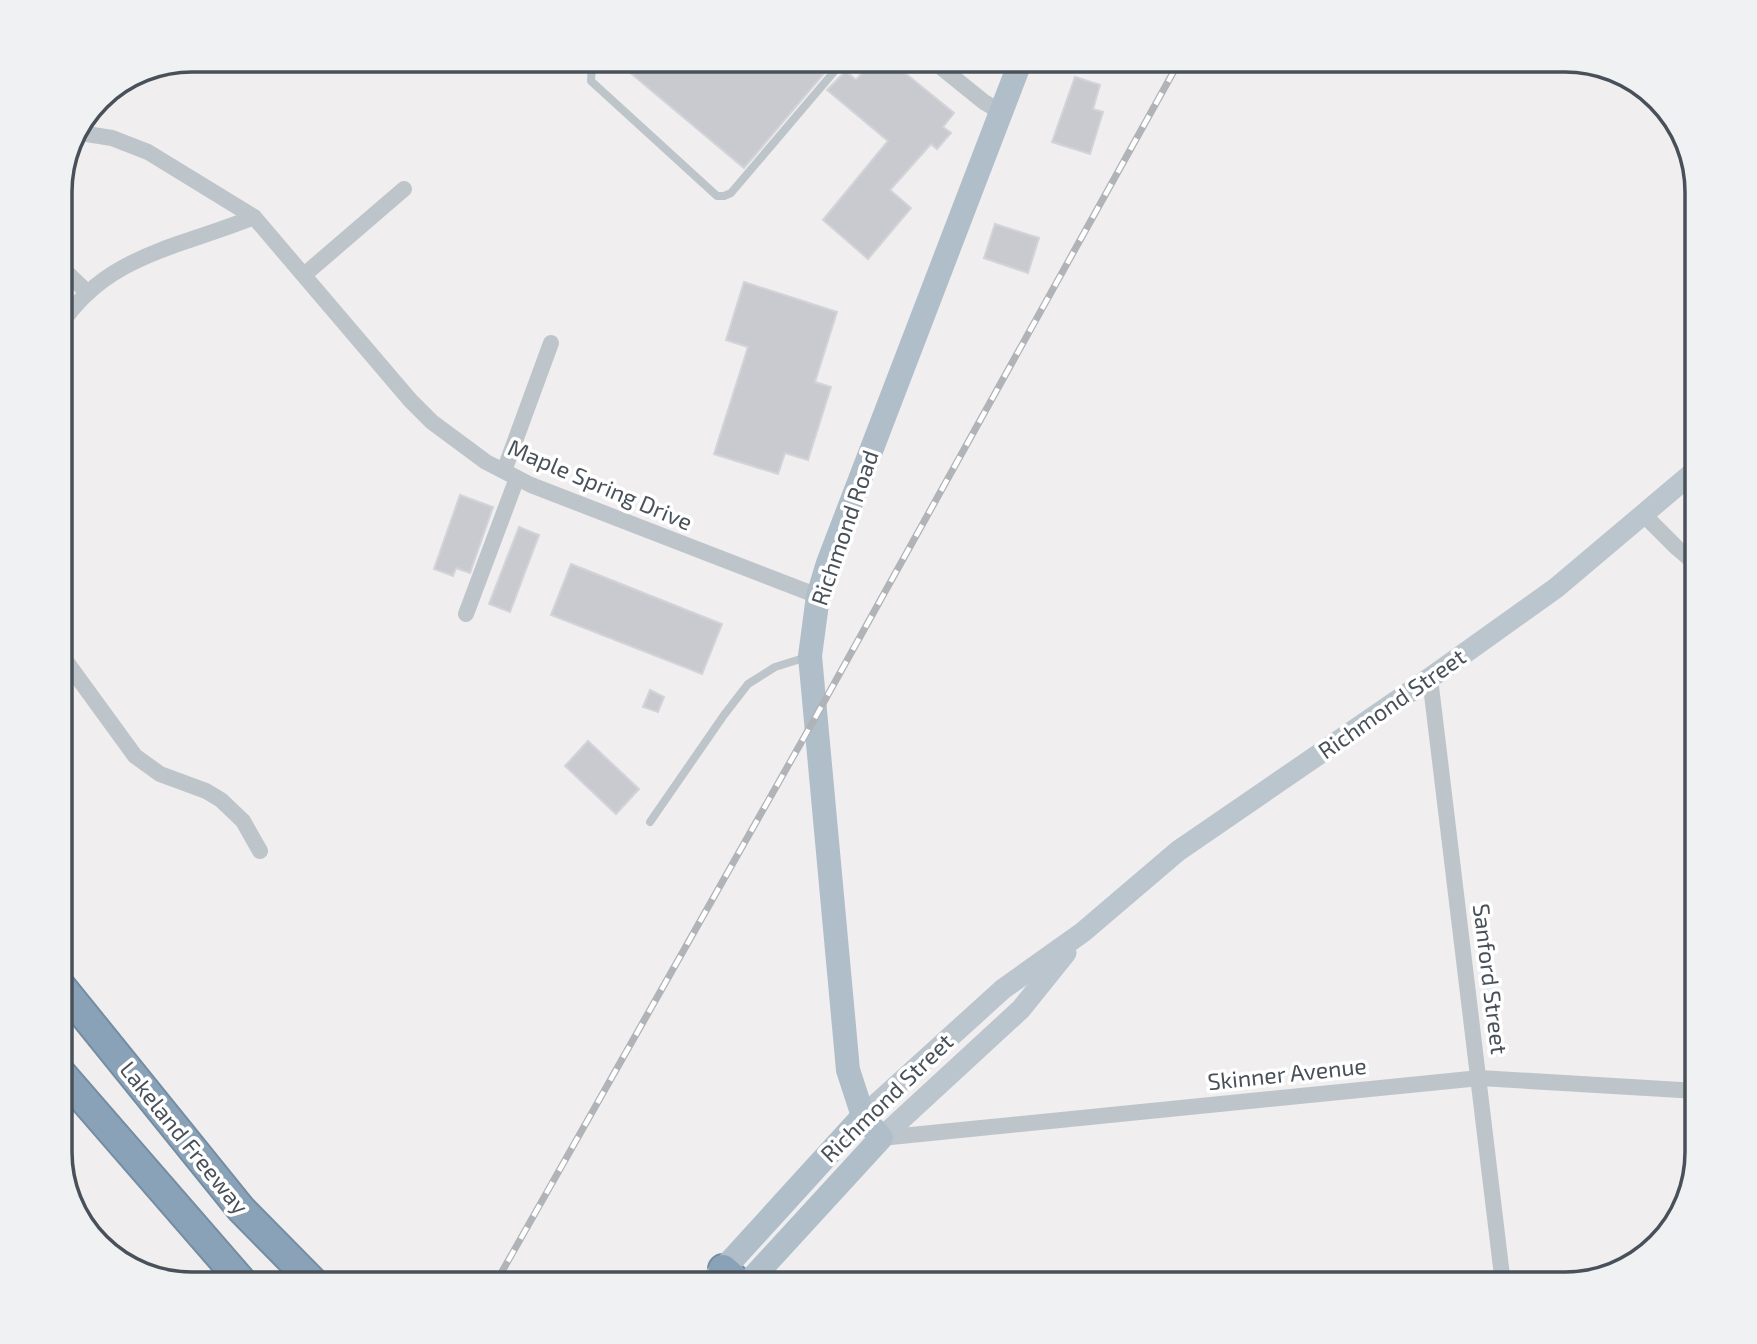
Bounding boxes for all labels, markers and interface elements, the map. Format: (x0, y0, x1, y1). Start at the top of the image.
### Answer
street label: Maple Spring Drive (504, 433, 697, 536)
street label: Richmond Road (804, 446, 884, 609)
street label: Richmond Street (1312, 642, 1471, 764)
street label: Sanford Street (1468, 902, 1514, 1056)
street label: Richmond Street (814, 1027, 959, 1168)
street label: Skinner Avenue (1206, 1051, 1368, 1095)
street label: Lakeland Freeway (115, 1055, 255, 1219)

